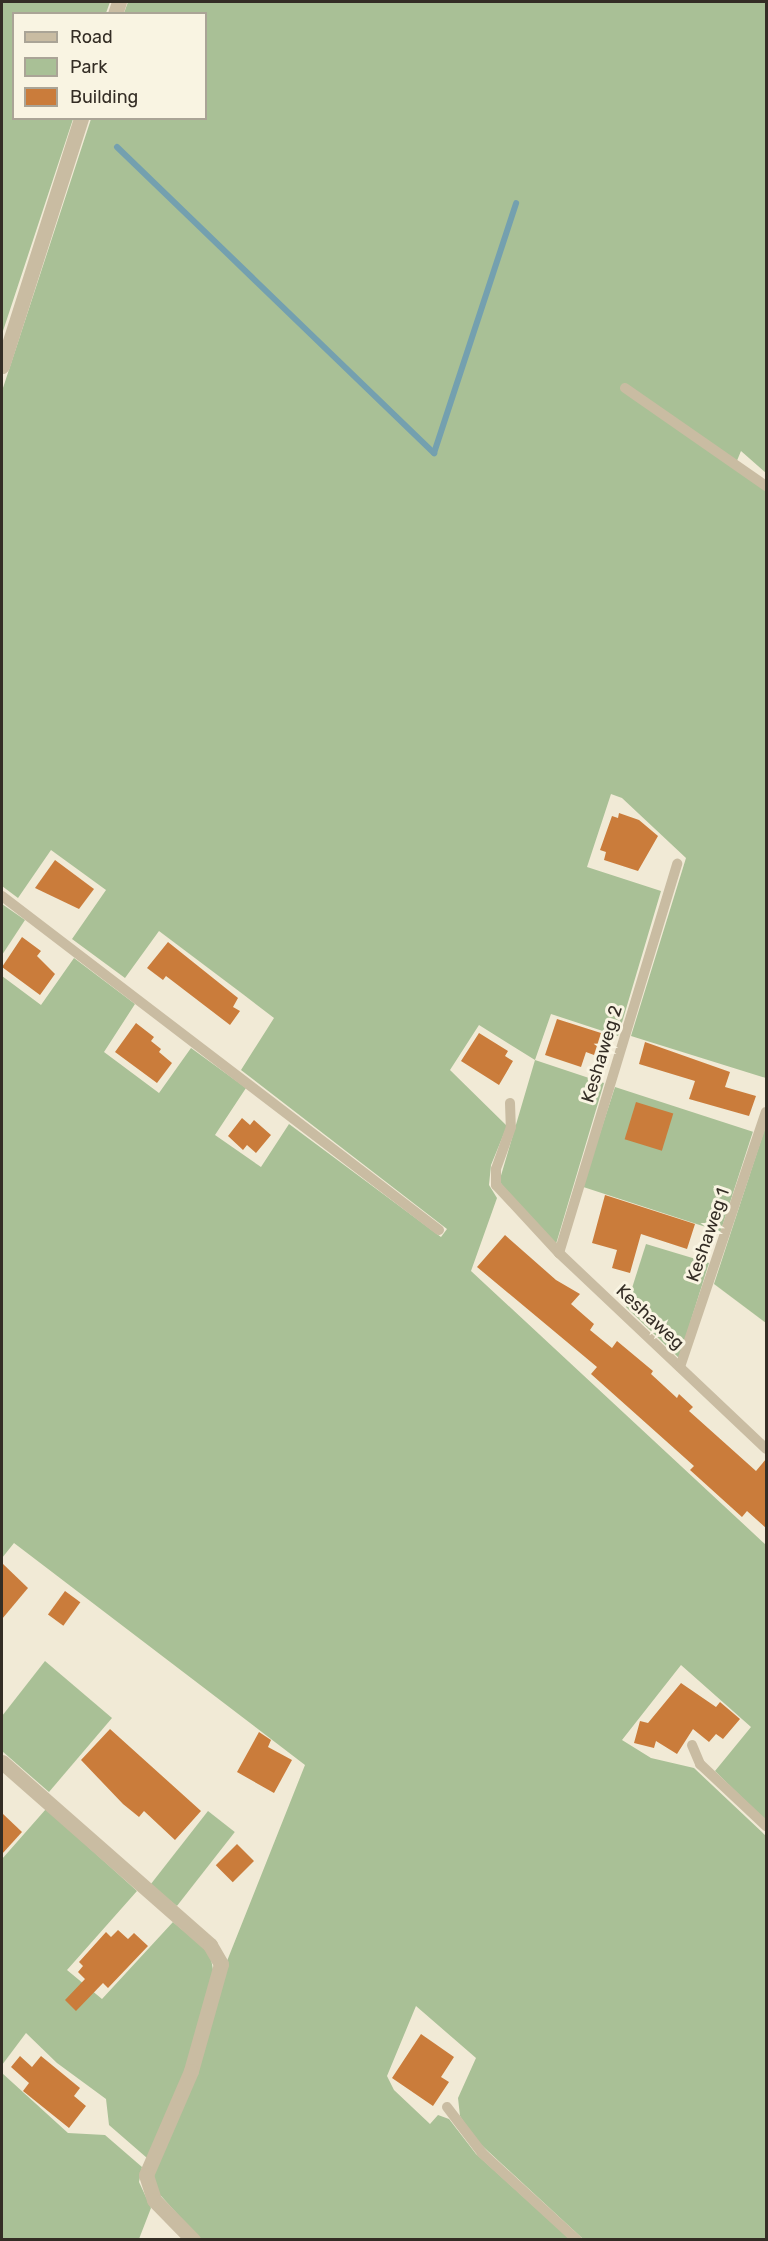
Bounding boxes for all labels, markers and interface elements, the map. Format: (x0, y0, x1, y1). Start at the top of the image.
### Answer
legend (12, 12, 207, 120)
text: Road (70, 26, 113, 48)
text: Park (70, 56, 107, 78)
text: Building (70, 86, 138, 108)
street label: Keshaweg 2 (577, 1003, 627, 1105)
street label: Keshaweg 1 (682, 1185, 734, 1285)
street label: Keshaweg (611, 1280, 689, 1354)

